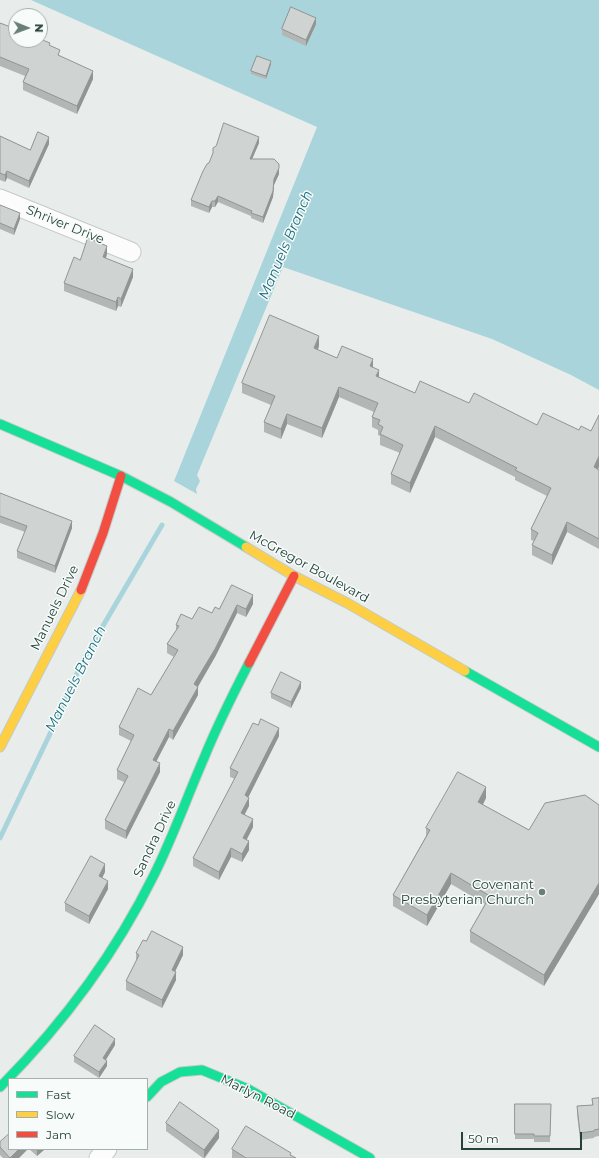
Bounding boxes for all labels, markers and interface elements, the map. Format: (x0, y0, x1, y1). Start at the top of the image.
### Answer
north arrow (8, 8, 48, 48)
text: N (32, 24, 46, 33)
water label: Manuels Branch (255, 188, 317, 302)
street label: Shriver Drive (24, 202, 106, 248)
street label: McGregor Boulevard (246, 528, 372, 606)
street label: Manuels Drive (28, 563, 82, 653)
water label: Manuels Branch (42, 623, 110, 735)
street label: Sandra Drive (130, 798, 180, 880)
place label: Covenant Presbyterian Church (401, 877, 534, 908)
marker: Covenant Presbyterian Church (537, 887, 547, 897)
street label: Marlyn Road (218, 1071, 298, 1123)
legend (8, 1078, 148, 1150)
text: Fast (46, 1087, 71, 1102)
text: Slow (46, 1107, 75, 1122)
scale bar (463, 1124, 584, 1150)
text: Jam (46, 1127, 72, 1142)
text: 50 m (468, 1131, 499, 1146)

